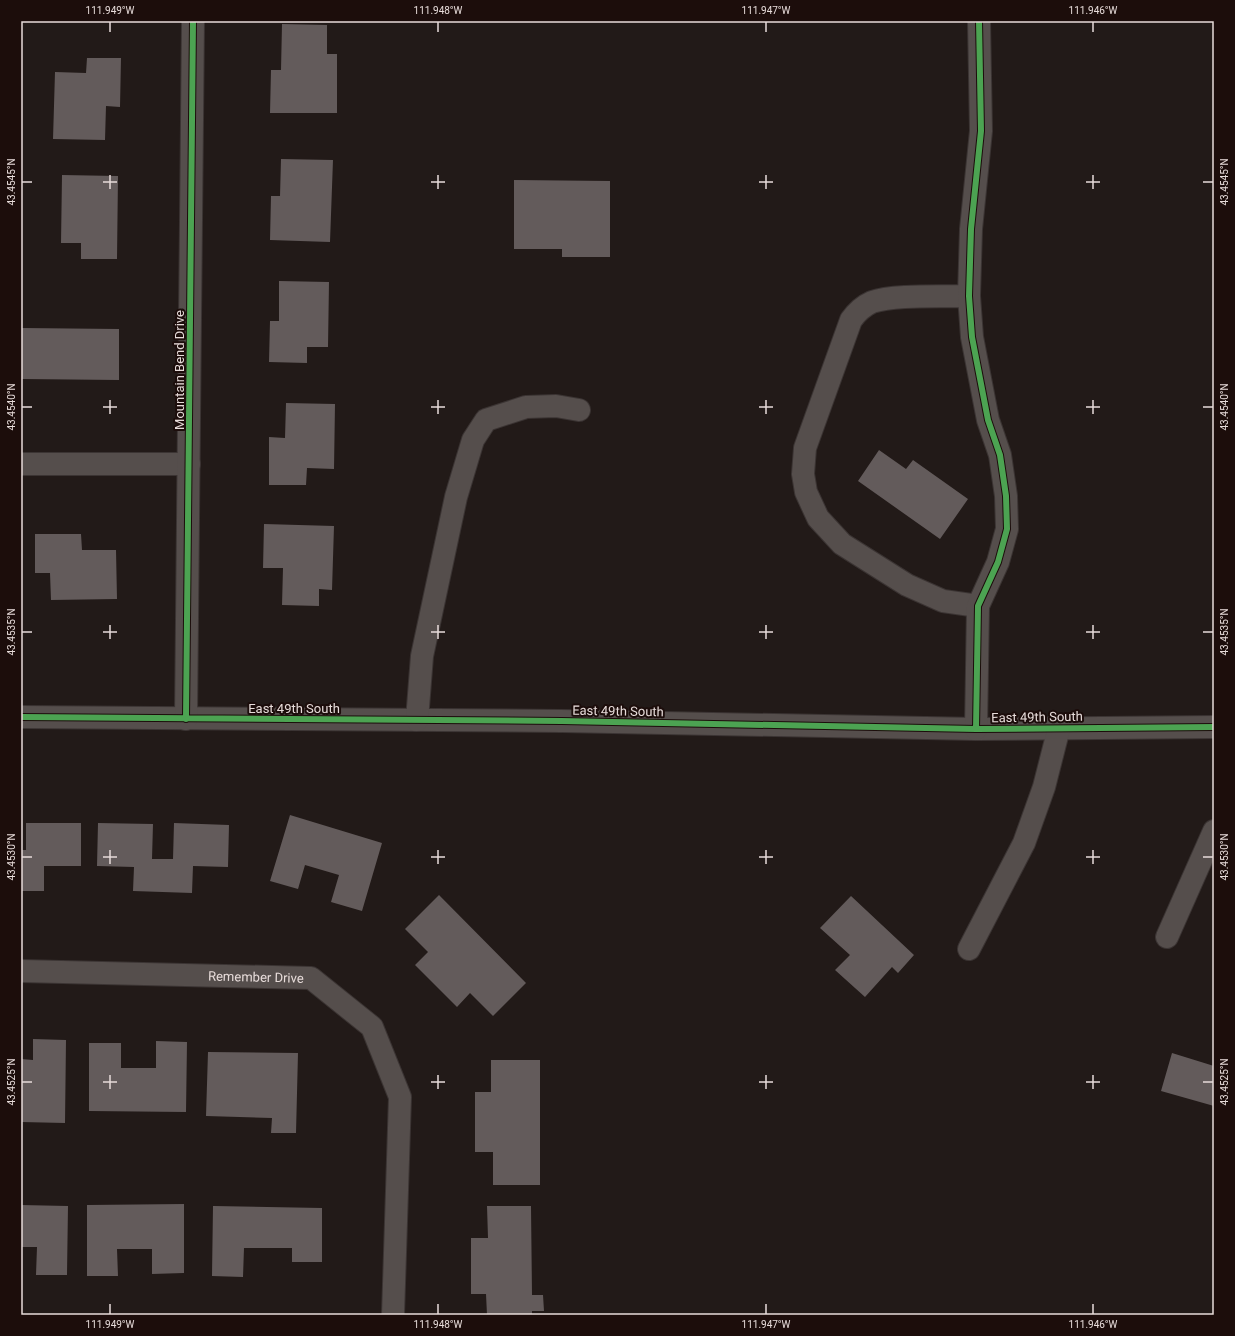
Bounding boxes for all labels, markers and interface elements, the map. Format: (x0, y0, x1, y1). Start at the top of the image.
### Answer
text: 111.949°W (86, 5, 135, 16)
text: 111.948°W (414, 5, 463, 16)
text: 111.947°W (742, 5, 791, 16)
text: 111.946°W (1069, 5, 1118, 16)
text: 43.4545°N (6, 158, 17, 206)
text: 43.4545°N (1219, 158, 1230, 206)
street label: Mountain Bend Drive (172, 310, 187, 430)
text: 43.4540°N (6, 383, 17, 431)
text: 43.4540°N (1219, 383, 1230, 431)
text: 43.4535°N (6, 608, 17, 656)
text: 43.4535°N (1219, 608, 1230, 656)
street label: East 49th South (248, 701, 340, 716)
street label: East 49th South (572, 703, 664, 719)
street label: East 49th South (991, 709, 1083, 725)
text: 43.4530°N (6, 833, 17, 881)
text: 43.4530°N (1219, 833, 1230, 881)
street label: Remember Drive (208, 968, 304, 985)
text: 43.4525°N (6, 1058, 17, 1106)
text: 43.4525°N (1219, 1058, 1230, 1106)
text: 111.949°W (86, 1319, 135, 1330)
text: 111.948°W (414, 1319, 463, 1330)
text: 111.947°W (742, 1319, 791, 1330)
text: 111.946°W (1069, 1319, 1118, 1330)

